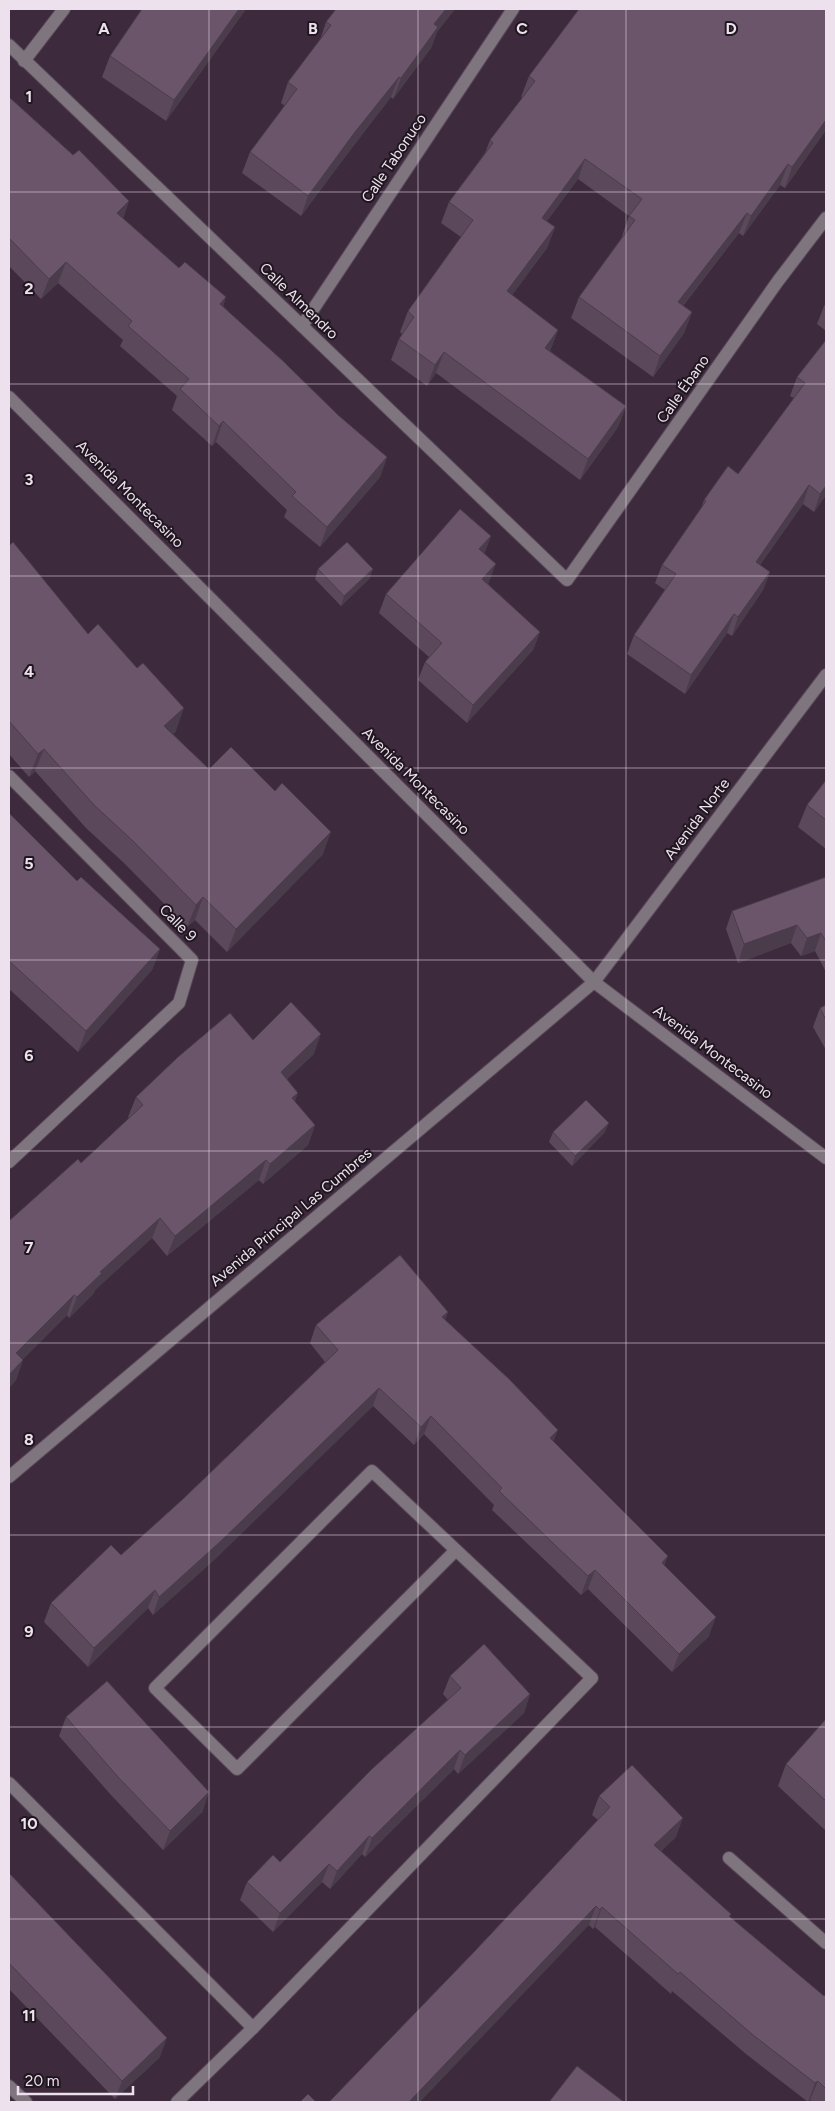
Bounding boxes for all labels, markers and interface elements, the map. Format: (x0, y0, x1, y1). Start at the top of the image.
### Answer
text: A (98, 19, 110, 38)
text: B (308, 19, 318, 38)
text: C (516, 19, 528, 38)
text: D (725, 19, 737, 38)
text: 1 (26, 87, 32, 106)
street label: Calle Tabonuco (358, 110, 430, 206)
street label: Calle Almendro (256, 259, 342, 343)
text: 2 (24, 279, 34, 298)
street label: Calle Ébano (653, 351, 713, 427)
street label: Avenida Montecasino (72, 436, 188, 552)
text: 3 (25, 470, 34, 489)
text: 4 (24, 662, 34, 681)
street label: Avenida Montecasino (358, 723, 474, 839)
street label: Avenida Norte (661, 775, 733, 863)
text: 5 (24, 854, 34, 873)
street label: Calle 9 (156, 901, 200, 945)
street label: Avenida Montecasino (650, 1001, 776, 1103)
text: 6 (24, 1046, 34, 1065)
street label: Avenida Principal Las Cumbres (206, 1144, 376, 1290)
text: 7 (25, 1238, 34, 1257)
text: 8 (24, 1430, 34, 1449)
text: 9 (24, 1622, 34, 1641)
text: 10 (20, 1814, 38, 1833)
text: 11 (22, 2006, 36, 2025)
scale bar (18, 2064, 132, 2096)
text: 20 m (25, 2072, 59, 2090)

